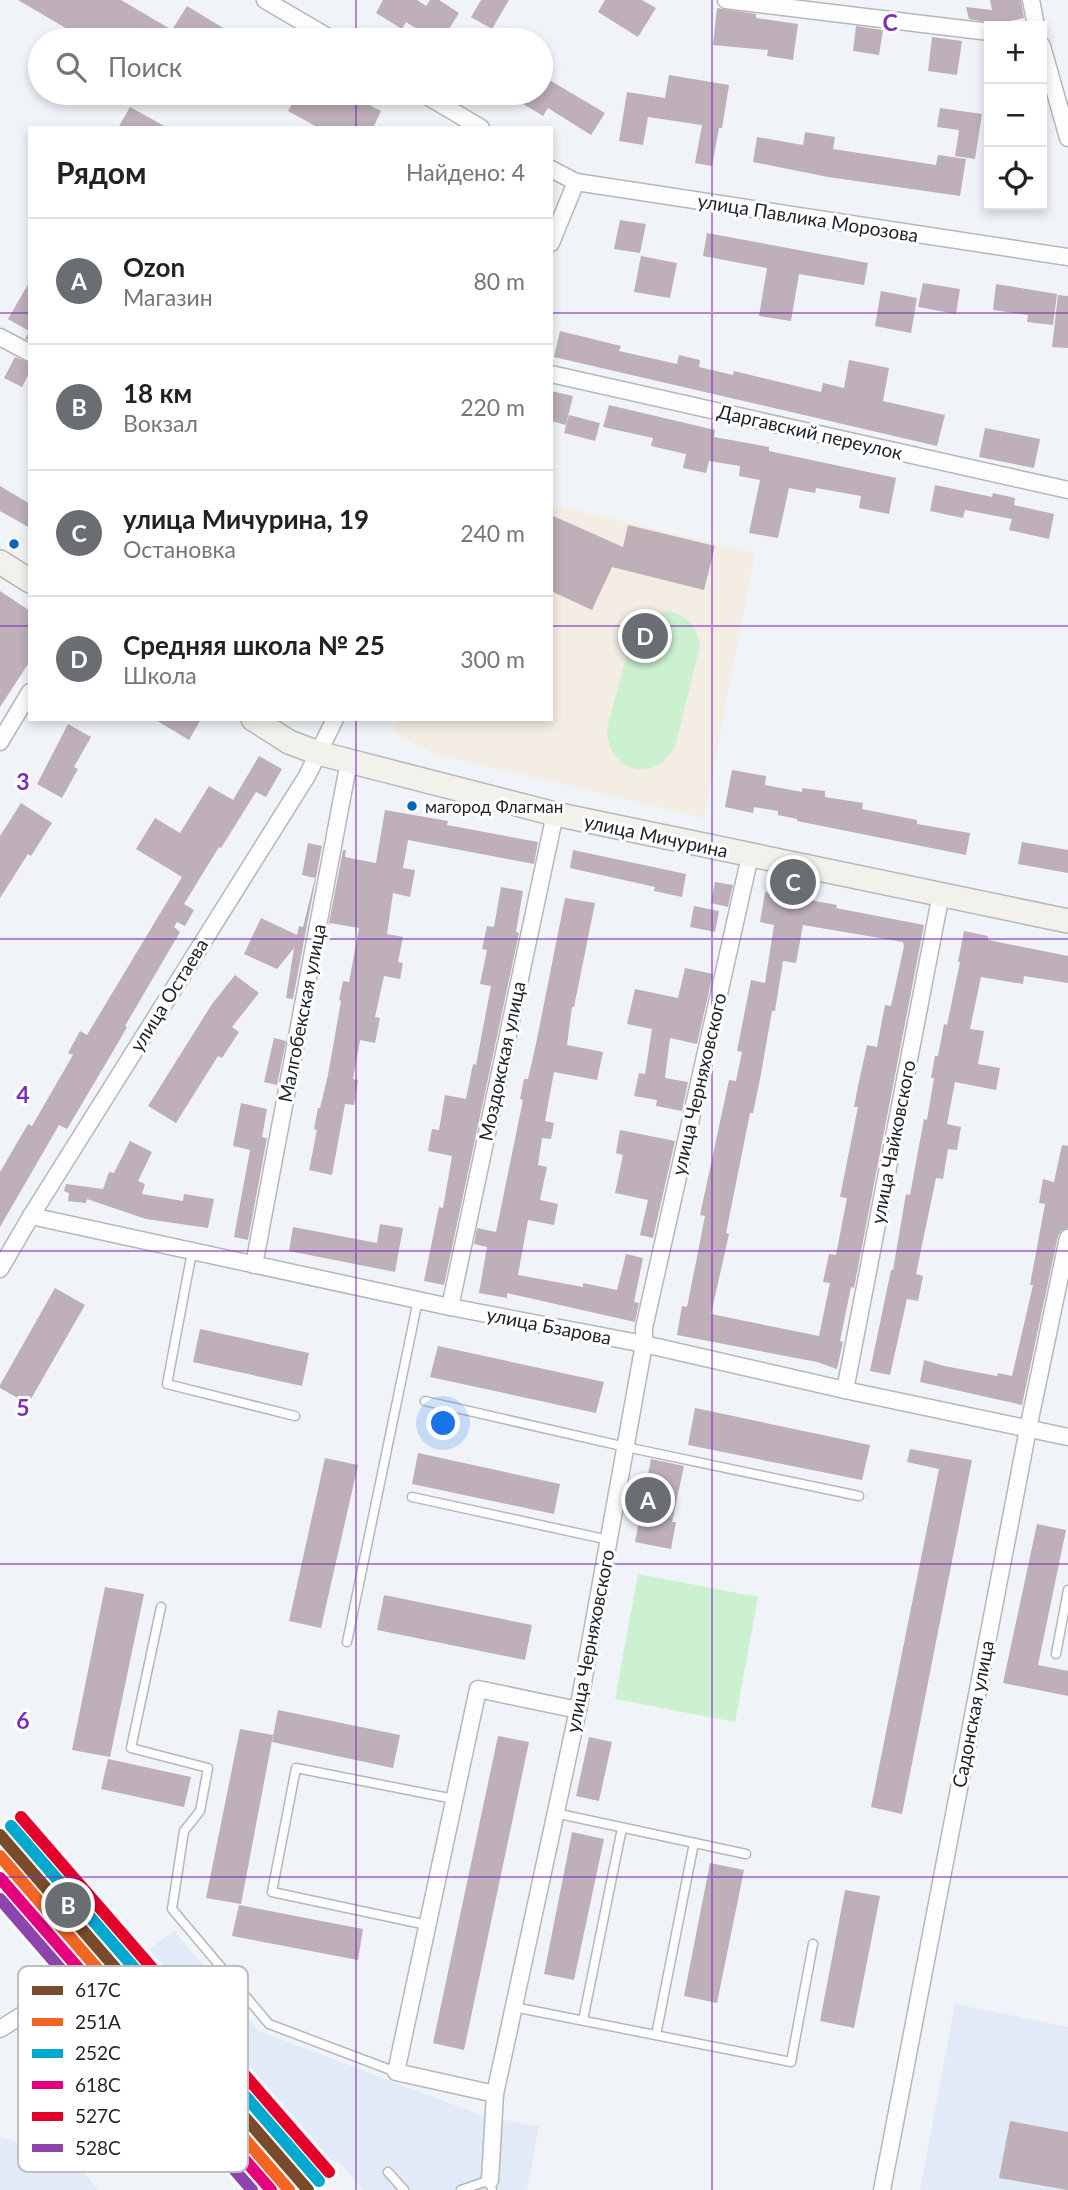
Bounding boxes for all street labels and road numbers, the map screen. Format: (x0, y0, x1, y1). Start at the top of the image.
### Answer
street label: улица Павлика Морозова (696, 189, 920, 246)
street label: Даргавский переулок (715, 399, 905, 464)
street label: улица Мичурина (582, 809, 730, 862)
street label: Малгобекская улица (273, 922, 330, 1104)
street label: улица Остаева (125, 934, 212, 1055)
street label: Моздокская улица (473, 979, 530, 1143)
street label: улица Черняховского (666, 990, 731, 1177)
street label: улица Чайковского (865, 1058, 920, 1226)
street label: улица Бзарова (485, 1302, 613, 1349)
street label: улица Черняховского (560, 1547, 619, 1735)
street label: Садонская улица (947, 1638, 998, 1790)

